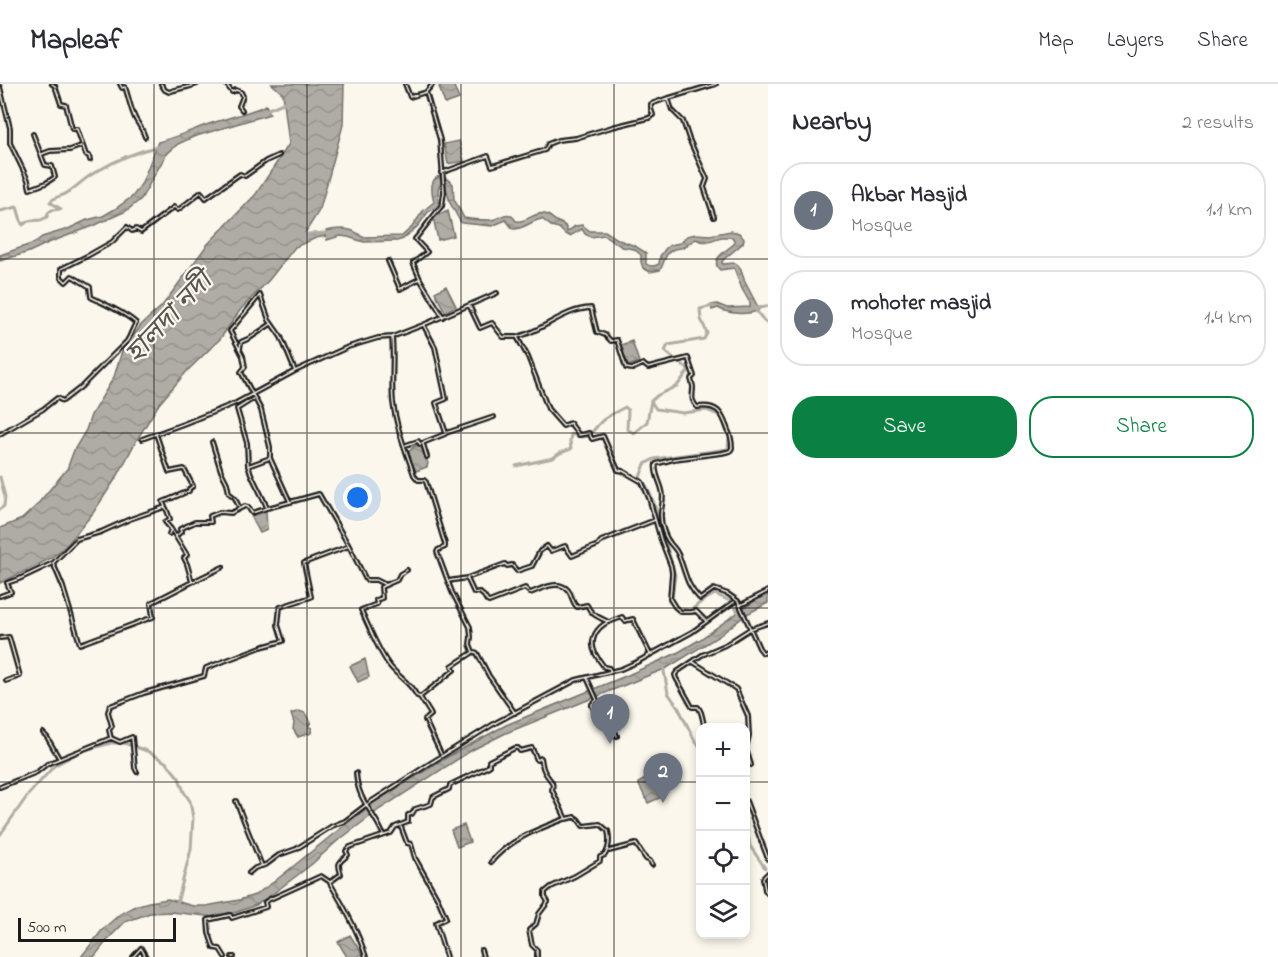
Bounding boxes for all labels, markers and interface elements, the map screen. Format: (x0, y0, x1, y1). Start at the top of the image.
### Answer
text: Mapleaf (30, 21, 122, 62)
text: Map (1038, 26, 1074, 56)
text: Layers (1107, 26, 1164, 56)
text: Share (1197, 26, 1248, 56)
text: Nearby (792, 104, 871, 142)
text: 2 results (1182, 109, 1254, 138)
text: Akbar Masjid (851, 180, 967, 212)
text: 1 (810, 196, 817, 225)
text: 1.1 km (1206, 196, 1252, 225)
text: Mosque (851, 212, 912, 241)
water label: হালদা নদী (117, 260, 227, 374)
text: mohoter masjid (851, 288, 991, 320)
text: 2 (809, 304, 818, 333)
text: 1.4 km (1204, 304, 1252, 333)
text: Mosque (851, 320, 912, 349)
button: Save (792, 396, 1017, 458)
button: Share (1029, 396, 1254, 458)
your location (343, 483, 372, 512)
pin: 1 (590, 694, 630, 744)
map controls (696, 723, 750, 939)
button: + (696, 723, 750, 777)
pin: 2 (644, 754, 682, 803)
button: − (696, 777, 750, 831)
button: locate (696, 831, 750, 885)
button: layers (696, 885, 750, 939)
scale bar (18, 915, 176, 942)
text: 500 m (27, 916, 66, 940)

